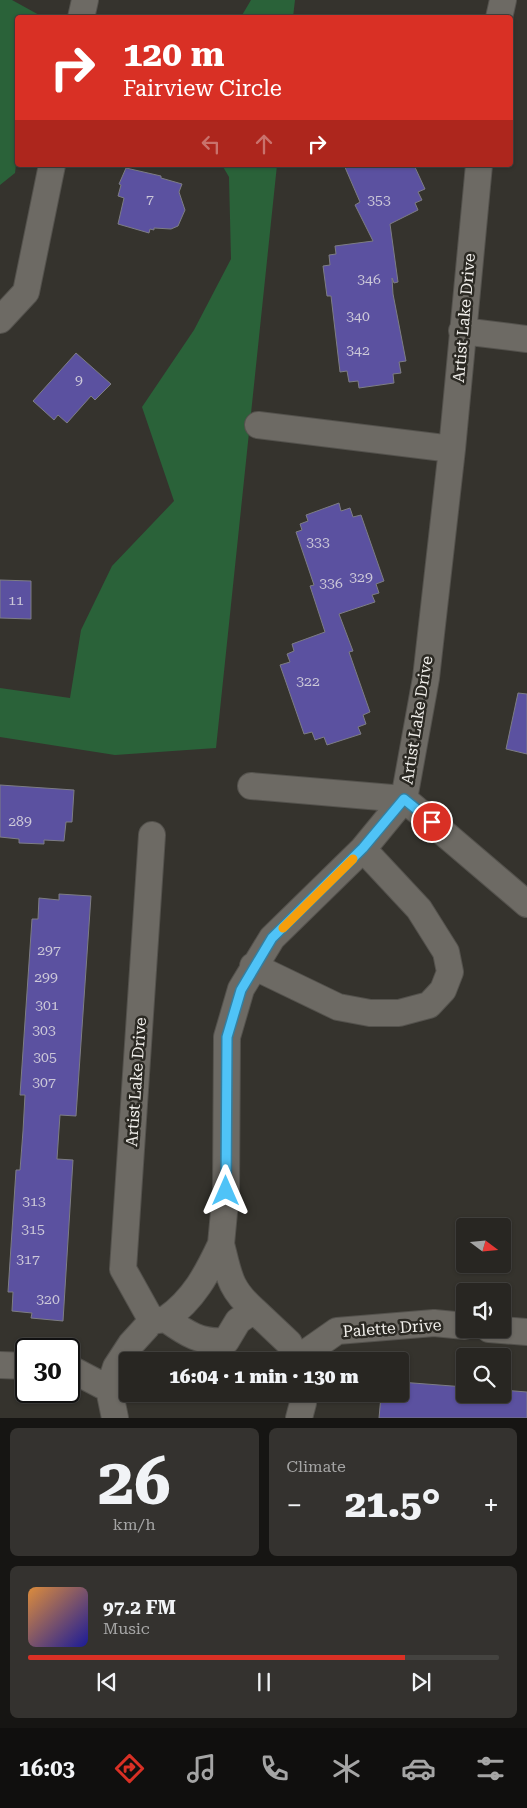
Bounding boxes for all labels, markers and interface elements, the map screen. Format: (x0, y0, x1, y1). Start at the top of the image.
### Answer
text: 120 m (123, 34, 224, 75)
icon: right (40, 35, 105, 100)
text: Fairview Circle (123, 76, 282, 101)
icon: left (197, 130, 225, 158)
icon: ahead (250, 130, 278, 158)
icon: right (303, 130, 331, 158)
house number: 7 (146, 191, 154, 207)
house number: 353 (367, 192, 391, 208)
street label: Artist Lake Drive (449, 252, 479, 383)
house number: 346 (357, 271, 381, 287)
house number: 340 (346, 308, 370, 324)
house number: 342 (346, 342, 370, 358)
house number: 9 (75, 372, 83, 388)
house number: 333 (306, 534, 330, 550)
house number: 329 (349, 569, 373, 585)
house number: 336 (319, 575, 343, 591)
house number: 11 (8, 592, 24, 608)
street label: Artist Lake Drive (397, 654, 437, 786)
house number: 322 (296, 673, 320, 689)
pin (411, 801, 453, 843)
icon: arrive (418, 808, 446, 836)
house number: 289 (8, 813, 32, 829)
house number: 297 (37, 942, 61, 958)
house number: 299 (34, 969, 58, 985)
house number: 301 (35, 997, 59, 1013)
street label: Artist Lake Drive (122, 1016, 150, 1147)
house number: 303 (32, 1022, 56, 1038)
house number: 305 (33, 1049, 57, 1065)
house number: 307 (32, 1074, 56, 1090)
position arrow (199, 1164, 251, 1216)
house number: 313 (22, 1193, 46, 1209)
north arrow (456, 1218, 511, 1272)
map controls (456, 1218, 511, 1403)
house number: 315 (21, 1221, 45, 1237)
house number: 317 (16, 1251, 40, 1267)
button: sound (456, 1283, 511, 1338)
house number: 320 (36, 1291, 60, 1307)
street label: Palette Drive (342, 1315, 442, 1341)
speed limit sign: 30 (15, 1338, 80, 1403)
button: search (456, 1348, 511, 1403)
text: 16:04 · 1 min · 130 m (169, 1365, 359, 1388)
text: 26 (98, 1444, 171, 1520)
text: Climate (287, 1457, 346, 1476)
text: 21.5° (345, 1482, 441, 1526)
text: − (287, 1489, 302, 1522)
text: + (483, 1489, 499, 1522)
text: km/h (113, 1515, 156, 1534)
text: 97.2 FM (103, 1596, 176, 1619)
text: Music (103, 1619, 150, 1638)
icon: previous (93, 1668, 121, 1696)
icon: pause (250, 1668, 278, 1696)
icon: next (407, 1668, 435, 1696)
icon: directions (112, 1751, 147, 1786)
icon: music (184, 1751, 219, 1786)
icon: phone (257, 1751, 292, 1786)
icon: climate (329, 1751, 364, 1786)
icon: car (401, 1751, 436, 1786)
icon: filters (473, 1751, 508, 1786)
text: 16:03 (19, 1756, 75, 1781)

